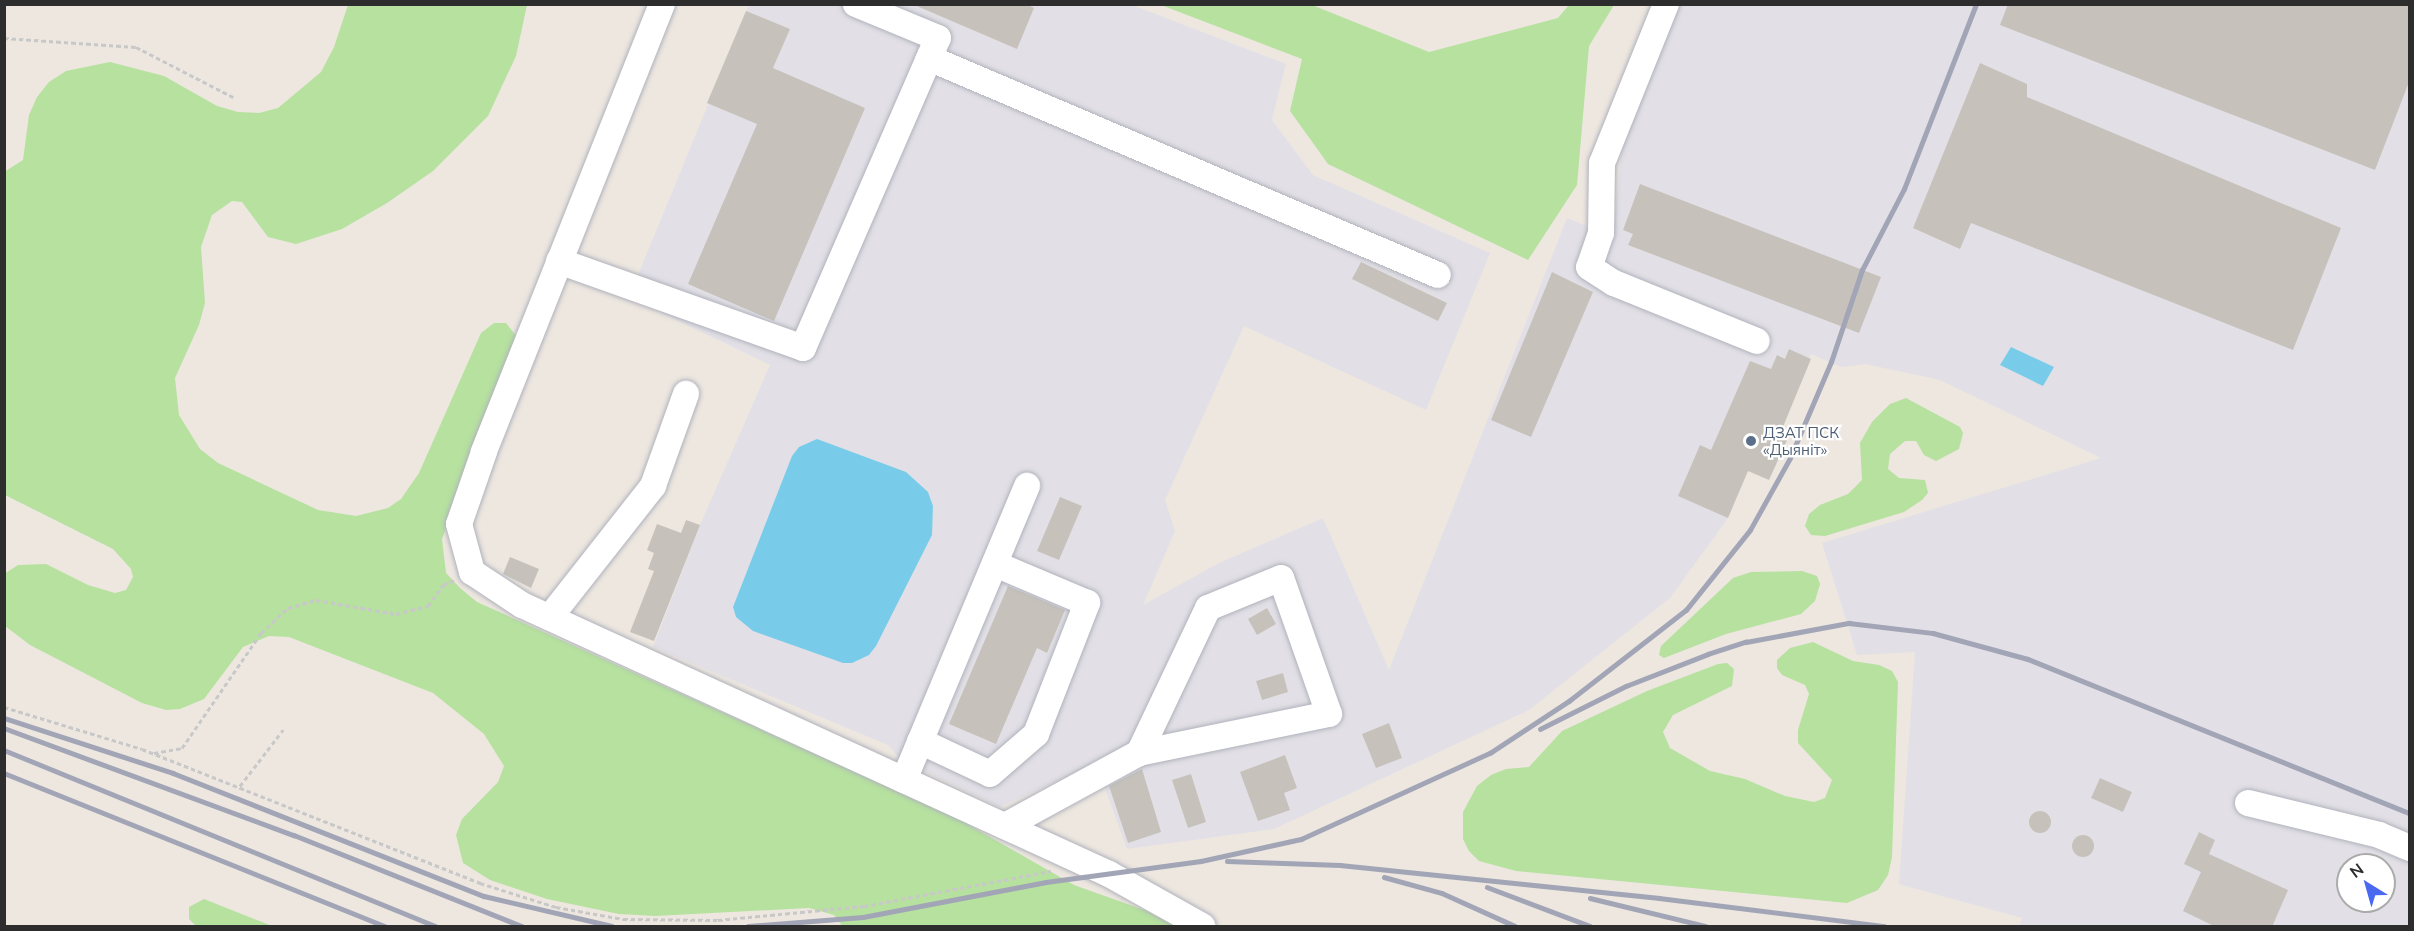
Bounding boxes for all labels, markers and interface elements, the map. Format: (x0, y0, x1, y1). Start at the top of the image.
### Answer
place label: ДЗАТ ПСК «Дыяніт» (1763, 423, 1839, 458)
marker: ДЗАТ ПСК «Дыяніт» (1744, 434, 1758, 448)
north arrow (2336, 853, 2396, 913)
text: N (2346, 859, 2367, 882)

